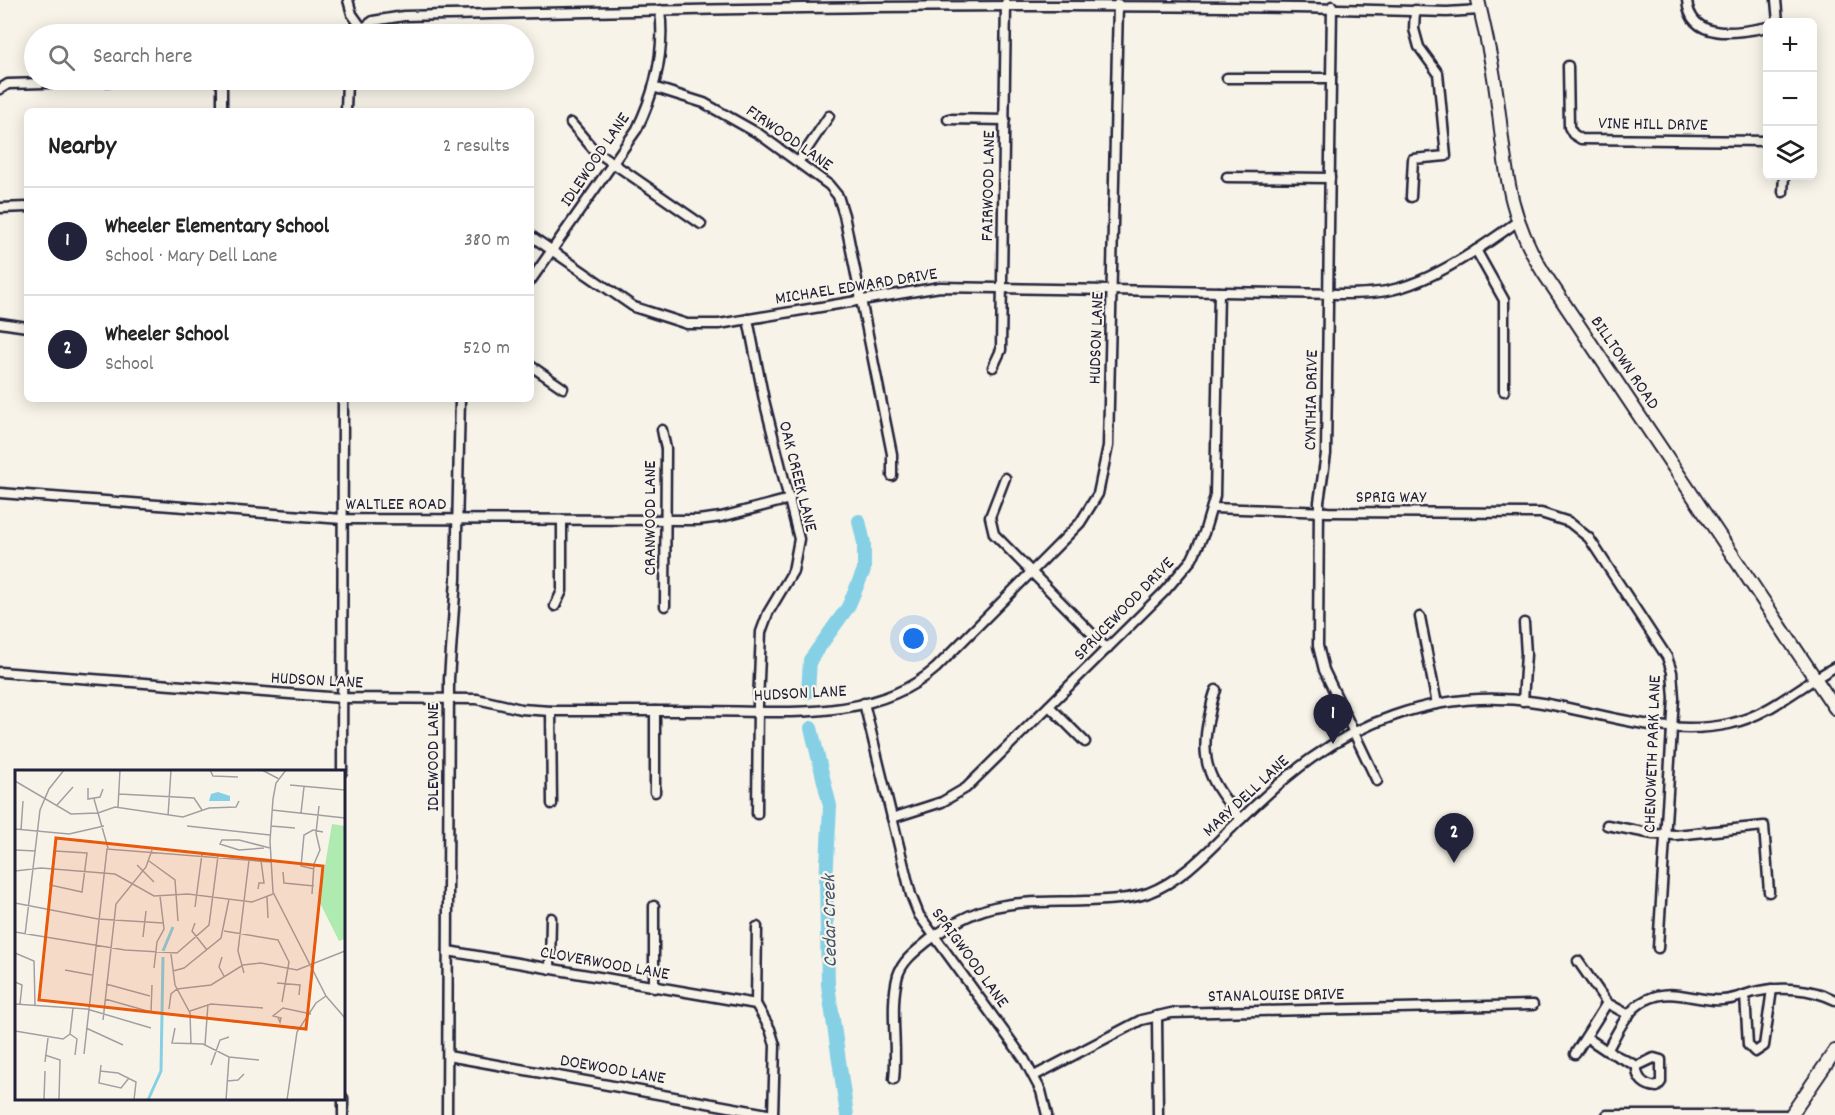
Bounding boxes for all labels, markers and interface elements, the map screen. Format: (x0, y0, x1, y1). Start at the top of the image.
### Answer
map controls (1763, 18, 1817, 180)
button: + (1763, 18, 1817, 72)
search box (24, 24, 534, 90)
icon: search (45, 41, 78, 74)
text: Search here (93, 42, 192, 73)
button: − (1763, 72, 1817, 126)
street label: FIRWOOD LANE (740, 100, 837, 178)
street label: IDLEWOOD LANE (555, 108, 637, 213)
street label: VINE HILL DRIVE (1598, 112, 1708, 139)
button: layers (1763, 126, 1817, 180)
text: Nearby (48, 129, 116, 166)
street label: FAIRWOOD LANE (976, 130, 1003, 242)
text: 2 results (443, 133, 510, 161)
text: Wheeler Elementary School (105, 212, 329, 243)
text: 1 (65, 227, 70, 255)
text: 380 m (464, 227, 510, 255)
text: School · Mary Dell Lane (105, 243, 277, 271)
street label: MICHAEL EDWARD DRIVE (773, 262, 939, 313)
street label: HUDSON LANE (1083, 291, 1112, 385)
street label: BILLTOWN ROAD (1583, 312, 1664, 415)
text: Wheeler School (105, 320, 229, 351)
text: 2 (63, 335, 72, 363)
text: 520 m (463, 335, 510, 363)
street label: CYNTHIA DRIVE (1299, 349, 1326, 451)
text: School (105, 351, 154, 379)
street label: OAK CREEK LANE (771, 419, 822, 535)
street label: CRANWOOD LANE (639, 460, 664, 576)
street label: SPRIG WAY (1356, 486, 1428, 511)
street label: WALTLEE ROAD (346, 493, 446, 518)
street label: SPRUCEWOOD DRIVE (1069, 552, 1181, 667)
your location (899, 624, 928, 653)
street label: HUDSON LANE (270, 667, 364, 696)
street label: CHENOWETH PARK LANE (1638, 675, 1669, 833)
street label: HUDSON LANE (753, 680, 847, 709)
pin: 1 (1314, 694, 1352, 744)
street label: IDLEWOOD LANE (422, 702, 447, 812)
street label: MARY DELL LANE (1198, 750, 1296, 844)
inset map (15, 770, 345, 1100)
pin: 2 (1434, 814, 1474, 863)
water label: Cedar Creek (816, 873, 846, 967)
street label: SPRIGWOOD LANE (924, 903, 1014, 1014)
street label: CLOVERWOOD LANE (538, 941, 671, 988)
street label: STANALOUISE DRIVE (1208, 983, 1344, 1010)
street label: DOEWOOD LANE (558, 1049, 667, 1092)

